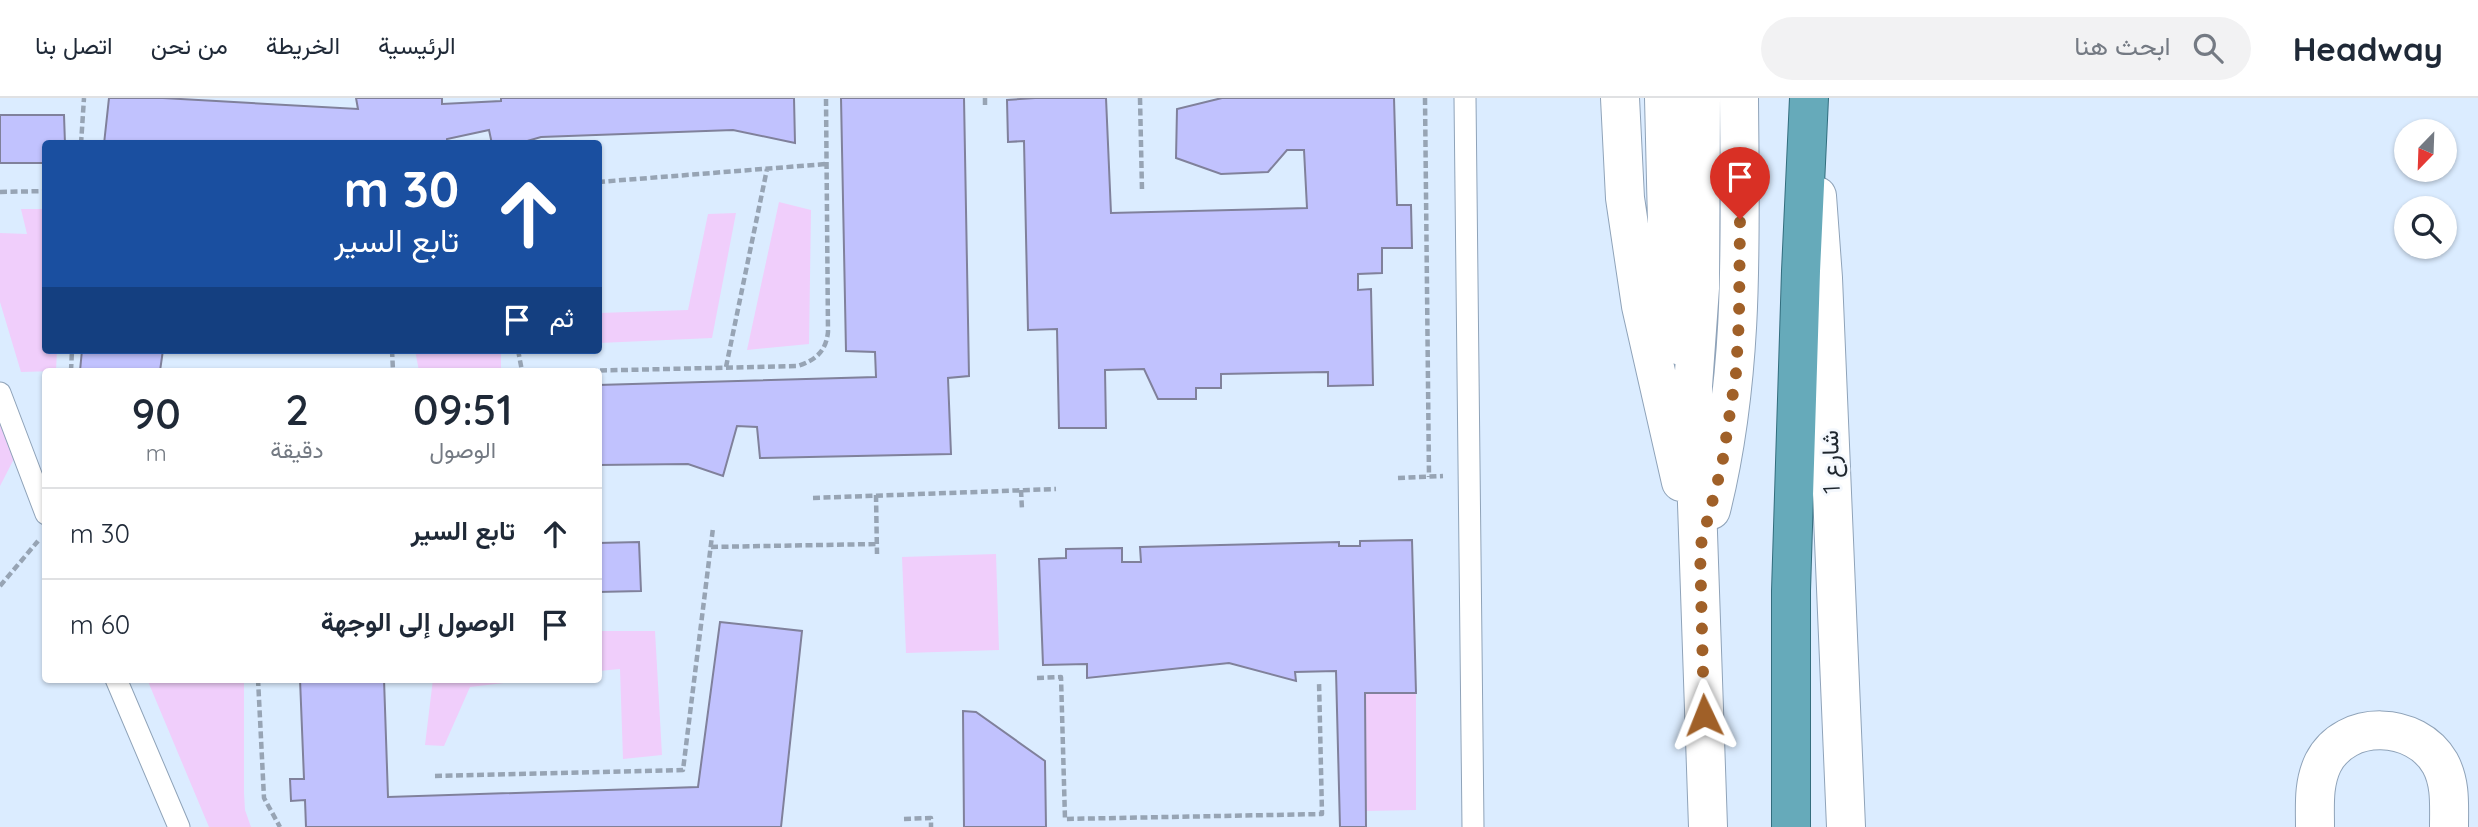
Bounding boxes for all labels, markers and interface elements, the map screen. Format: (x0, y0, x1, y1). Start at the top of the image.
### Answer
search box (1761, 17, 2251, 80)
text: Headway (2293, 28, 2443, 69)
text: ابحث هنا (2074, 29, 2171, 62)
icon: search (2189, 29, 2227, 67)
text: اتصل بنا (35, 30, 113, 60)
text: من نحن (151, 30, 228, 60)
text: الخريطة (266, 30, 340, 60)
text: الرئيسية (378, 30, 456, 60)
north arrow (2394, 119, 2457, 182)
map controls (2394, 119, 2457, 259)
pin (1710, 147, 1770, 219)
text: 30 m (344, 158, 459, 219)
icon: arrive (1721, 158, 1759, 196)
icon: ahead (483, 168, 574, 259)
button: search (2394, 196, 2457, 259)
text: تابع السير (334, 220, 459, 260)
icon: arrive (498, 301, 536, 339)
text: ثم (550, 301, 574, 334)
text: 2 (285, 383, 309, 436)
text: 09:51 (413, 383, 512, 436)
text: 90 (132, 387, 181, 440)
street label: شارع 1 (1814, 430, 1848, 494)
text: دقيقة (270, 435, 324, 464)
text: الوصول (430, 435, 496, 464)
text: m (146, 438, 167, 467)
text: تابع السير (411, 514, 515, 547)
icon: ahead (536, 515, 574, 553)
text: 30 m (70, 517, 130, 550)
text: الوصول إلى الوجهة (321, 605, 515, 638)
icon: arrive (536, 606, 574, 644)
text: 60 m (70, 608, 130, 641)
position arrow (1667, 678, 1741, 752)

